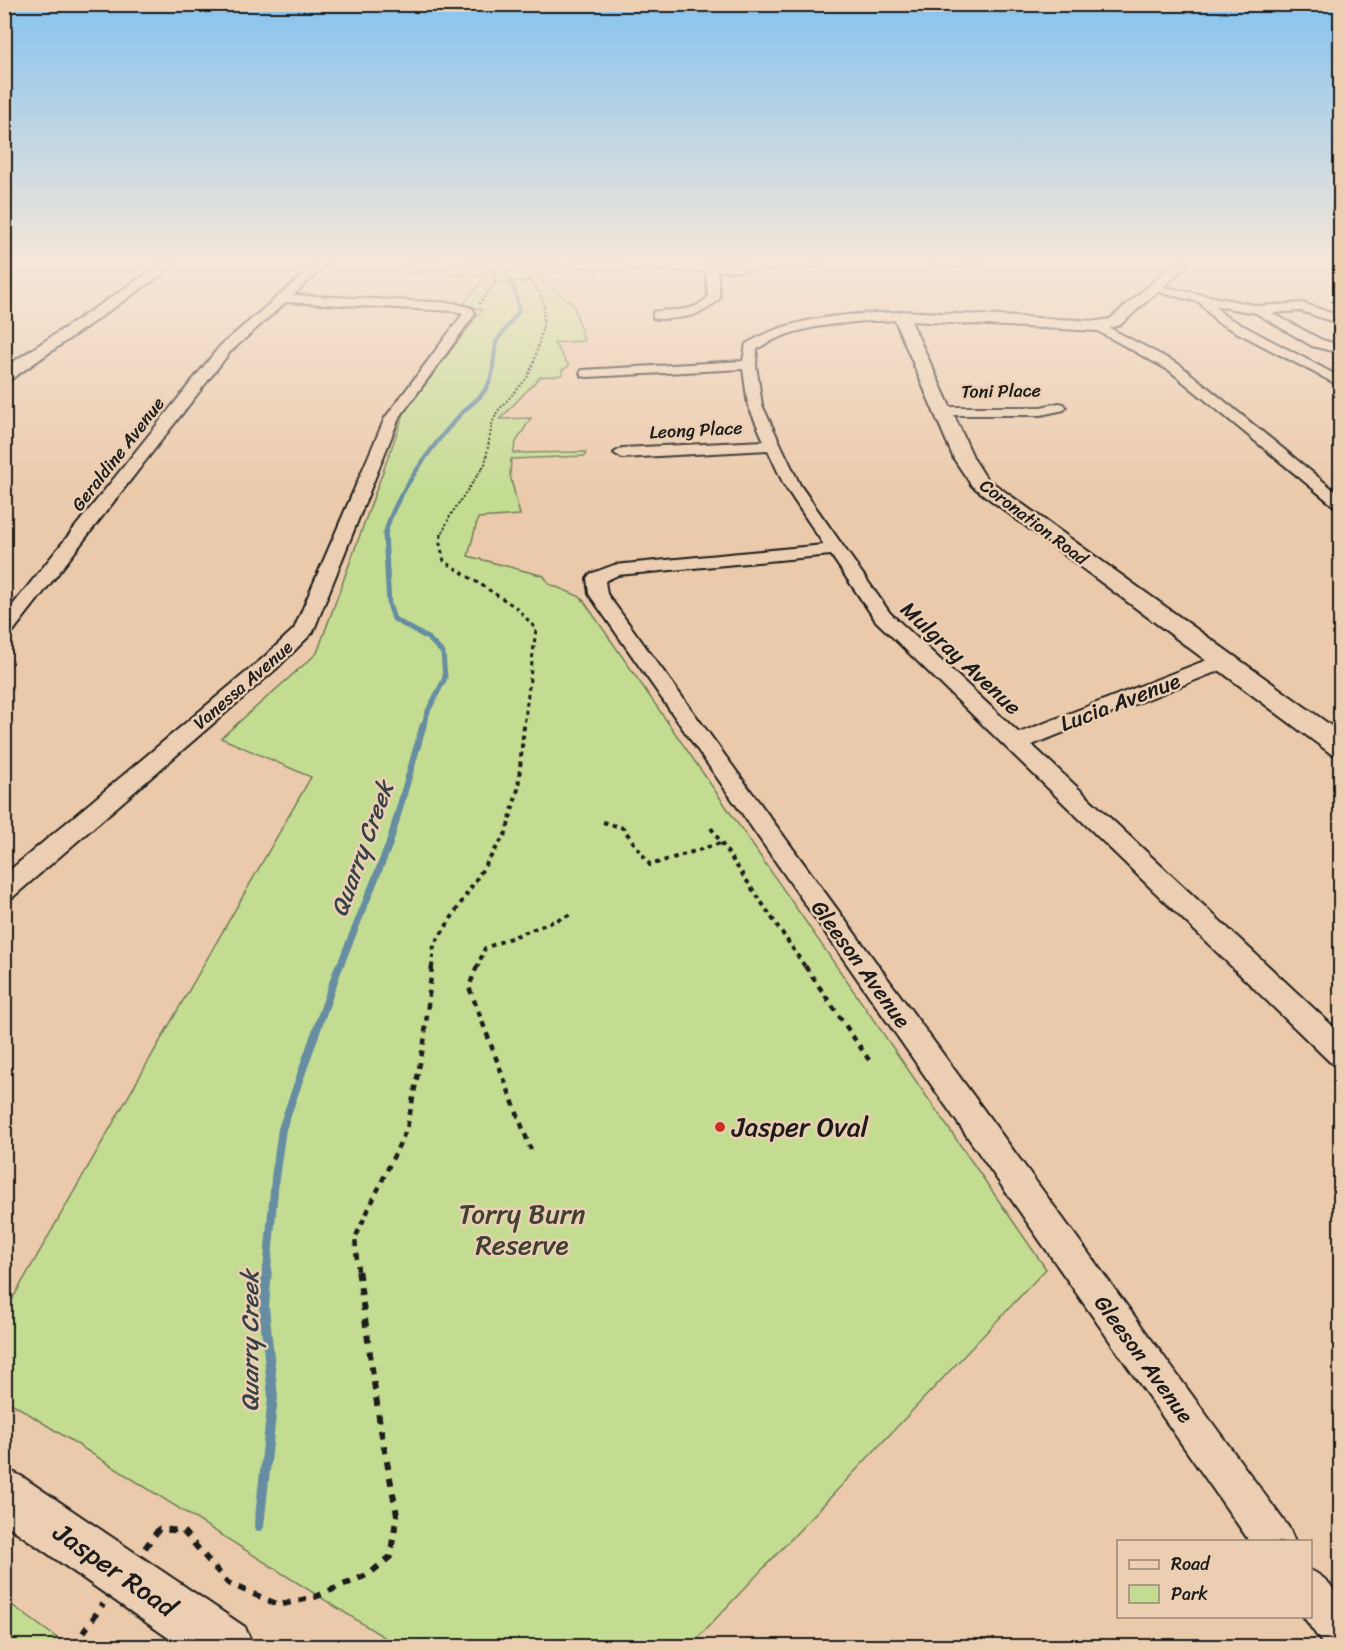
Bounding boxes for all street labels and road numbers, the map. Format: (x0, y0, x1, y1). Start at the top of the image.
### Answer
street label: Toni Place (961, 374, 1041, 408)
street label: Geraldine Avenue (63, 390, 173, 518)
street label: Leong Place (649, 412, 743, 448)
street label: Coronation Road (973, 470, 1097, 575)
street label: Mulgray Avenue (891, 591, 1031, 725)
street label: Vanessa Avenue (186, 632, 301, 738)
street label: Lucia Avenue (1054, 661, 1186, 743)
street label: Gleeson Avenue (801, 891, 922, 1037)
street label: Gleeson Avenue (1084, 1286, 1205, 1432)
street label: Jasper Road (42, 1509, 189, 1632)

